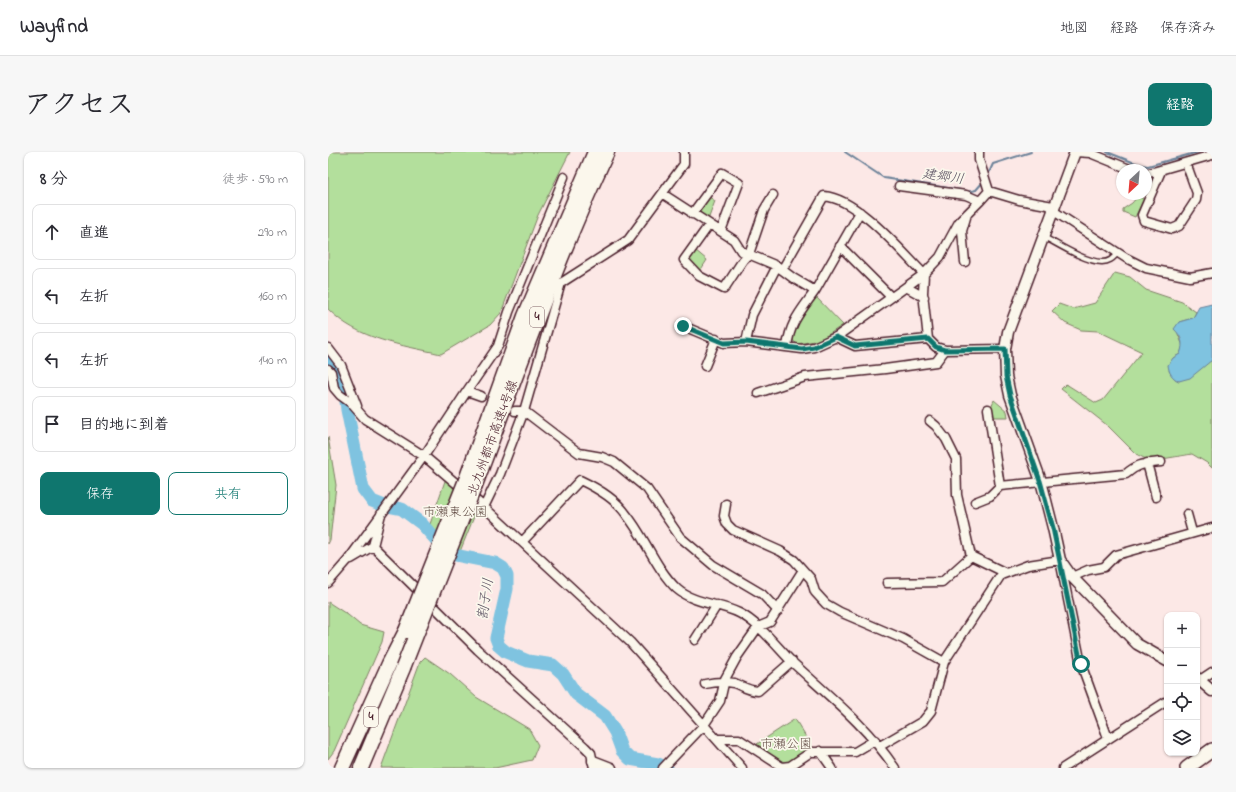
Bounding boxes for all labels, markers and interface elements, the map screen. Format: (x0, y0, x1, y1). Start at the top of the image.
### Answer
text: Wayfind (20, 14, 88, 41)
text: 地図 (1060, 18, 1088, 39)
text: 経路 (1110, 18, 1138, 39)
text: 保存済み (1160, 18, 1216, 39)
button: 経路 (1148, 83, 1212, 126)
text: アクセス (24, 86, 134, 127)
water label: 建郷川 (921, 164, 965, 190)
north arrow (1116, 164, 1152, 200)
text: 8 分 (40, 167, 68, 192)
text: 徒歩 · 590 m (222, 170, 288, 189)
icon: ahead (41, 221, 63, 243)
text: 直進 (79, 222, 109, 244)
text: 290 m (258, 223, 287, 242)
icon: left (41, 285, 63, 307)
text: 左折 (79, 286, 109, 308)
text: 160 m (258, 287, 287, 306)
road number: 4 (530, 307, 544, 327)
route end (674, 317, 692, 335)
icon: left (41, 349, 63, 371)
text: 左折 (79, 350, 109, 372)
text: 140 m (259, 351, 287, 370)
street label: 北九州都市高速4号線 (463, 376, 523, 499)
icon: arrive (41, 413, 63, 435)
text: 目的地に到着 (79, 414, 169, 436)
button: 保存 (40, 472, 160, 515)
button: 共有 (168, 472, 288, 515)
park label: 市瀬東公園 (422, 503, 488, 522)
water label: 割子川 (472, 577, 500, 621)
map controls (1164, 612, 1200, 756)
button: + (1164, 612, 1200, 648)
button: − (1164, 648, 1200, 684)
route start (1072, 655, 1090, 673)
button: locate (1164, 684, 1200, 720)
road number: 4 (364, 707, 378, 727)
button: layers (1164, 720, 1200, 756)
park label: 市瀬公園 (760, 735, 812, 754)

